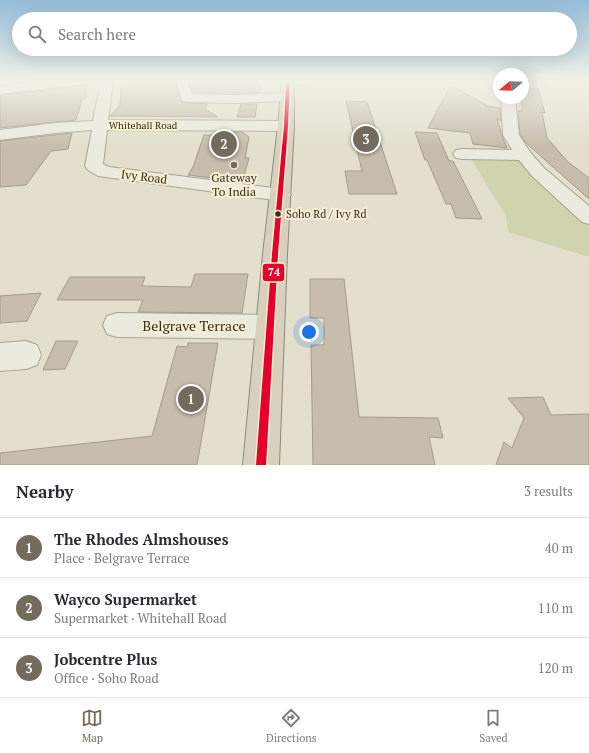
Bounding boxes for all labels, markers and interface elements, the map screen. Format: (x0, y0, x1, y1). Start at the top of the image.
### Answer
search box (12, 12, 577, 56)
icon: search (26, 23, 48, 45)
text: Search here (58, 24, 136, 44)
north arrow (493, 68, 529, 104)
street label: Whitehall Road (109, 119, 178, 132)
pin: 3 (353, 124, 379, 154)
pin: 2 (211, 129, 237, 159)
marker: Gateway To India (229, 160, 239, 170)
street label: Ivy Road (120, 166, 168, 187)
place label: Gateway To India (211, 170, 258, 199)
place label: Soho Rd / Ivy Rd (286, 207, 367, 221)
marker: Soho Rd / Ivy Rd (273, 209, 283, 219)
line badge: 74 (262, 263, 285, 282)
text: 74 (268, 265, 281, 279)
street label: Belgrave Terrace (143, 316, 245, 335)
your location (299, 322, 319, 342)
pin: 1 (178, 384, 204, 414)
text: Nearby (16, 480, 74, 503)
text: 3 results (524, 482, 573, 500)
text: The Rhodes Almshouses (54, 529, 228, 549)
text: 1 (25, 539, 33, 557)
text: 40 m (545, 539, 573, 557)
text: Place · Belgrave Terrace (54, 549, 190, 567)
text: Wayco Supermarket (54, 589, 197, 609)
text: 2 (25, 599, 33, 617)
text: 110 m (538, 599, 573, 617)
text: Supermarket · Whitehall Road (54, 609, 227, 627)
text: Jobcentre Plus (54, 649, 157, 669)
text: 3 (25, 659, 33, 677)
text: 120 m (538, 659, 573, 677)
text: Office · Soho Road (54, 669, 159, 687)
tab: Map (81, 707, 103, 745)
tab: Directions (266, 707, 317, 745)
tab: Saved (479, 707, 508, 745)

